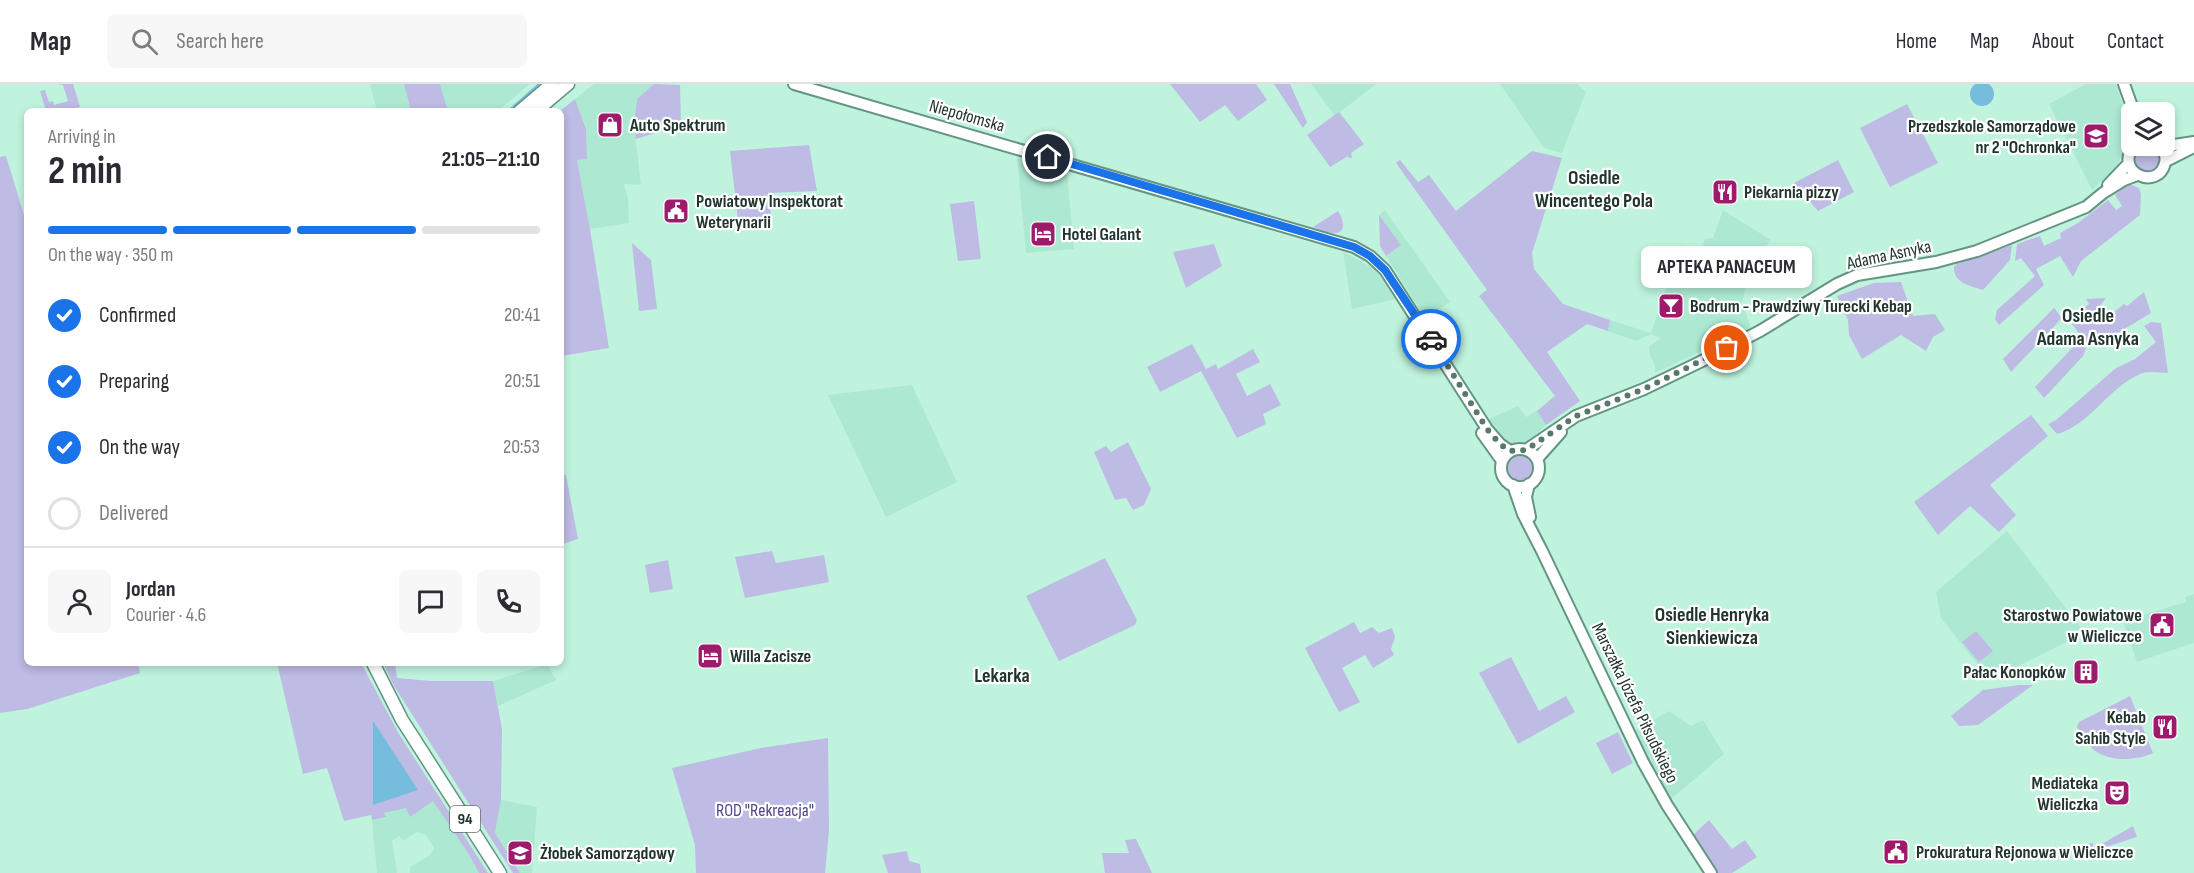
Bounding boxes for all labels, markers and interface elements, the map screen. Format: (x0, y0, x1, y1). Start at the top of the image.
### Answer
search box (107, 14, 527, 68)
text: Map (30, 25, 71, 58)
icon: search (128, 25, 161, 58)
text: Search here (176, 28, 264, 55)
text: Home (1896, 29, 1937, 54)
text: Map (1970, 29, 1999, 54)
text: About (2032, 29, 2074, 54)
text: Contact (2107, 29, 2164, 54)
street label: Niepołomska (927, 95, 1007, 137)
map controls (2121, 102, 2175, 156)
button: layers (2121, 102, 2175, 156)
shop icon: Auto Spektrum (595, 110, 625, 140)
place label: Auto Spektrum (629, 115, 726, 136)
place label: Przedszkole Samorządowe nr 2 "Ochronka" (1908, 116, 2076, 158)
school or university icon: Przedszkole Samorządowe nr 2 "Ochronka" (2081, 121, 2111, 151)
text: Arriving in (48, 125, 116, 149)
pin (1022, 131, 1073, 182)
icon: home (1031, 140, 1064, 173)
text: 21:05–21:10 (442, 146, 540, 173)
text: 2 min (48, 148, 122, 195)
district label: Osiedle Wincentego Pola (1535, 166, 1653, 213)
restaurant icon: Piekarnia pizzy (1710, 177, 1740, 207)
place label: Piekarnia pizzy (1744, 182, 1839, 203)
place label: Powiatowy Inspektorat Weterynarii (696, 191, 843, 233)
public building icon: Powiatowy Inspektorat Weterynarii (661, 196, 691, 226)
hotel icon: Hotel Galant (1028, 219, 1058, 249)
place label: Hotel Galant (1062, 224, 1141, 245)
street label: Adama Asnyka (1844, 236, 1933, 274)
text: On the way · 350 m (48, 243, 173, 267)
callout: APTEKA PANACEUM (1642, 246, 1812, 288)
text: APTEKA PANACEUM (1657, 255, 1796, 279)
bar icon: Bodrum - Prawdziwy Turecki Kebap (1656, 291, 1686, 321)
place label: Bodrum - Prawdziwy Turecki Kebap (1690, 296, 1912, 317)
icon: check (48, 299, 81, 332)
text: Confirmed (99, 302, 176, 329)
text: 20:41 (504, 303, 540, 327)
district label: Osiedle Adama Asnyka (2036, 304, 2139, 351)
courier (1401, 309, 1461, 369)
pin (1701, 322, 1752, 373)
icon: car (1415, 323, 1448, 356)
icon: bag (1710, 331, 1743, 364)
icon: check (48, 365, 81, 398)
text: Preparing (99, 368, 169, 395)
text: 20:51 (504, 369, 540, 393)
icon: check (48, 431, 81, 464)
text: On the way (99, 434, 180, 461)
text: 20:53 (503, 435, 540, 459)
text: Delivered (99, 500, 168, 527)
button: person (48, 570, 111, 633)
button: chat (399, 570, 462, 633)
button: phone (477, 570, 540, 633)
text: Jordan (126, 576, 175, 603)
text: Courier · 4.6 (126, 603, 206, 627)
district label: Osiedle Henryka Sienkiewicza (1655, 603, 1769, 650)
place label: Starostwo Powiatowe w Wieliczce (2003, 605, 2142, 647)
public building icon: Starostwo Powiatowe w Wieliczce (2147, 610, 2177, 640)
street label: Marszałka Józefa Piłsudskiego (1587, 619, 1683, 787)
hotel icon: Willa Zacisze (695, 641, 725, 671)
place label: Willa Zacisze (730, 646, 811, 667)
building icon: Pałac Konopków (2071, 657, 2101, 687)
place label: Pałac Konopków (1963, 662, 2066, 683)
district label: Lekarka (974, 664, 1030, 688)
place label: Kebab Sahib Style (2075, 707, 2146, 749)
restaurant icon: Kebab Sahib Style (2150, 712, 2180, 742)
place label: Mediateka Wieliczka (2032, 773, 2098, 815)
theatre icon: Mediateka Wieliczka (2102, 778, 2132, 808)
park label: ROD "Rekreacja" (716, 800, 814, 821)
road number: 94 (450, 806, 480, 832)
public building icon: Prokuratura Rejonowa w Wieliczce (1881, 837, 1911, 867)
school or university icon: Żłobek Samorządowy (505, 838, 535, 868)
place label: Prokuratura Rejonowa w Wieliczce (1916, 842, 2134, 863)
place label: Żłobek Samorządowy (540, 843, 675, 864)

